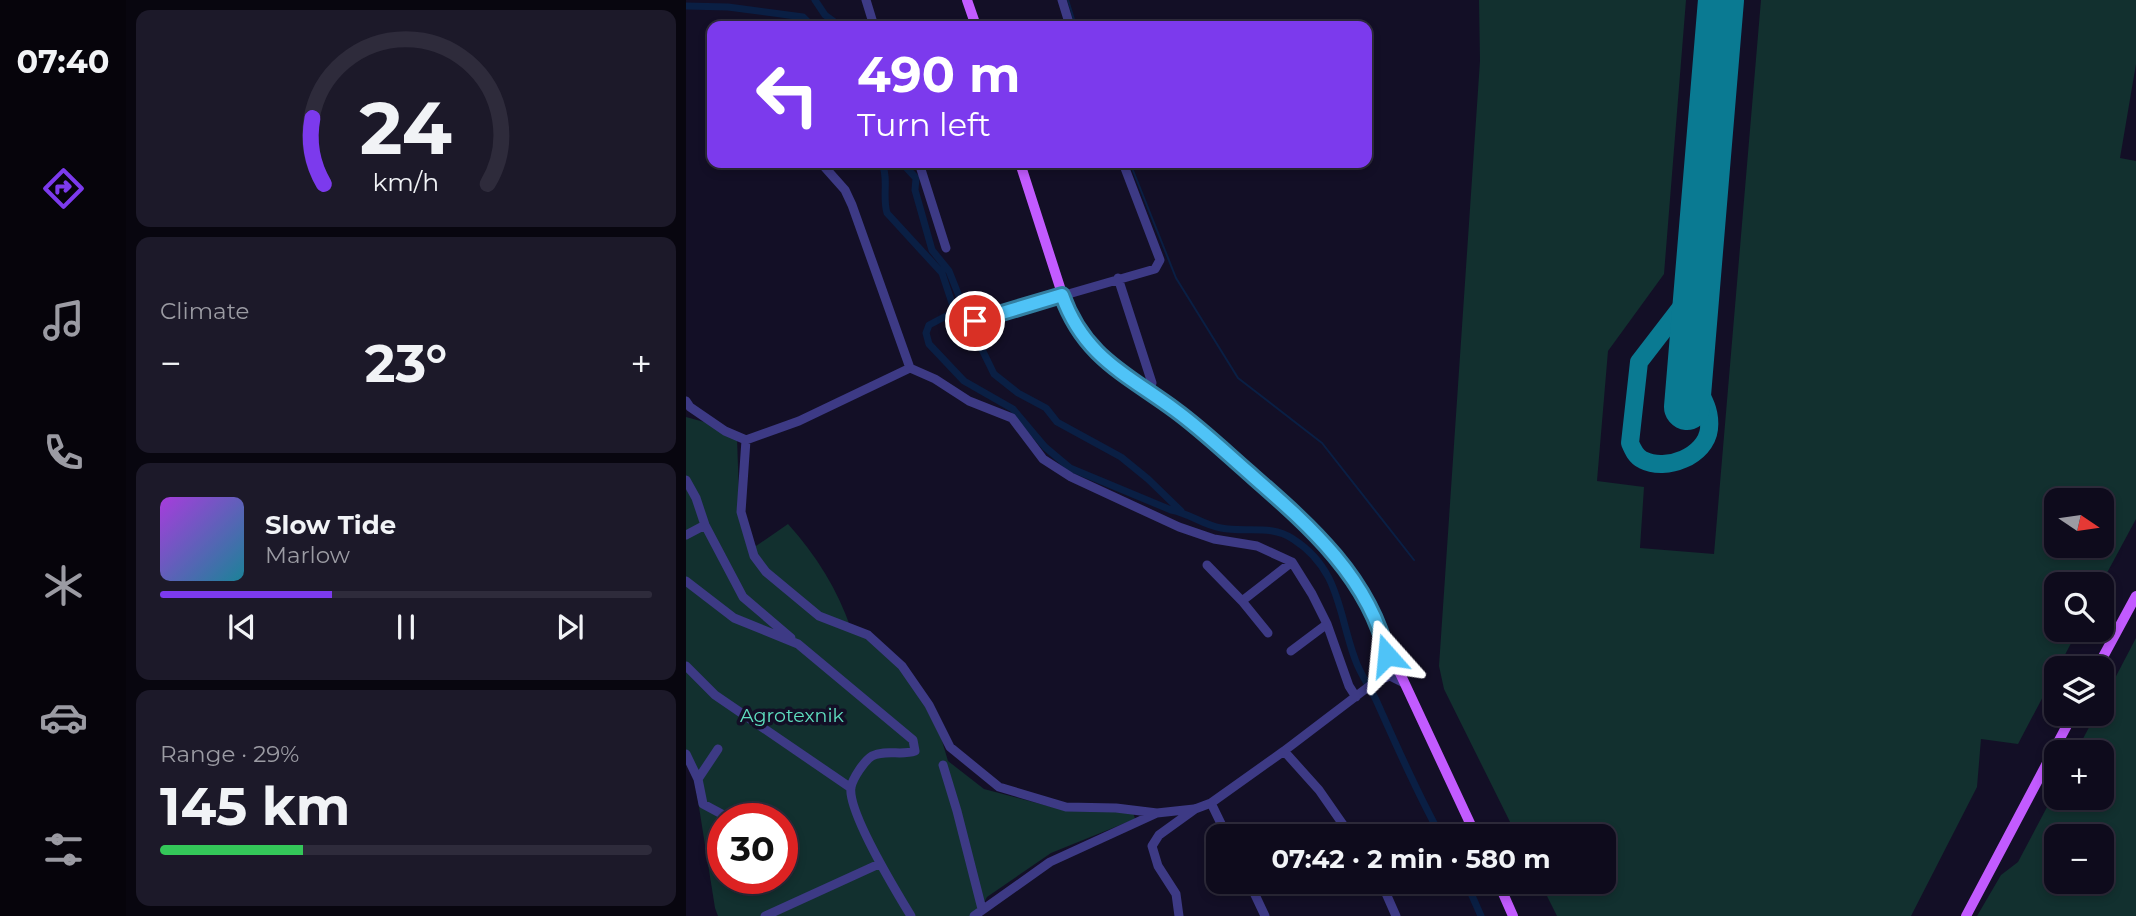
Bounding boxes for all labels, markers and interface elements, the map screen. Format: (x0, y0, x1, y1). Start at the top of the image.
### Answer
text: 07:40 (17, 42, 109, 81)
text: 490 m (857, 45, 1020, 104)
icon: left (742, 49, 833, 140)
text: 24 (360, 85, 452, 173)
text: Turn left (857, 105, 991, 144)
icon: directions (39, 164, 88, 213)
text: km/h (373, 167, 439, 197)
pin (945, 291, 1005, 351)
icon: music (39, 296, 88, 345)
text: Climate (160, 297, 249, 325)
icon: arrive (956, 302, 994, 340)
text: 23° (365, 332, 447, 395)
text: − (160, 340, 182, 387)
text: + (630, 340, 652, 387)
icon: phone (39, 428, 88, 477)
north arrow (2044, 488, 2114, 558)
map controls (2044, 488, 2114, 894)
text: Slow Tide (265, 509, 396, 541)
text: Marlow (265, 541, 350, 569)
icon: climate (39, 561, 88, 610)
button: search (2044, 572, 2114, 642)
icon: previous (223, 608, 261, 646)
icon: pause (387, 608, 425, 646)
icon: next (551, 608, 589, 646)
position arrow (1350, 618, 1424, 692)
button: layers (2044, 656, 2114, 726)
icon: car (39, 693, 88, 742)
park label: Agrotexnik (740, 704, 845, 727)
text: Range · 29% (160, 740, 299, 768)
button: + (2044, 740, 2114, 810)
text: 145 km (160, 775, 350, 838)
speed limit sign: 30 (707, 803, 798, 894)
button: − (2044, 824, 2114, 894)
icon: filters (39, 825, 88, 874)
text: 07:42 · 2 min · 580 m (1271, 843, 1551, 875)

